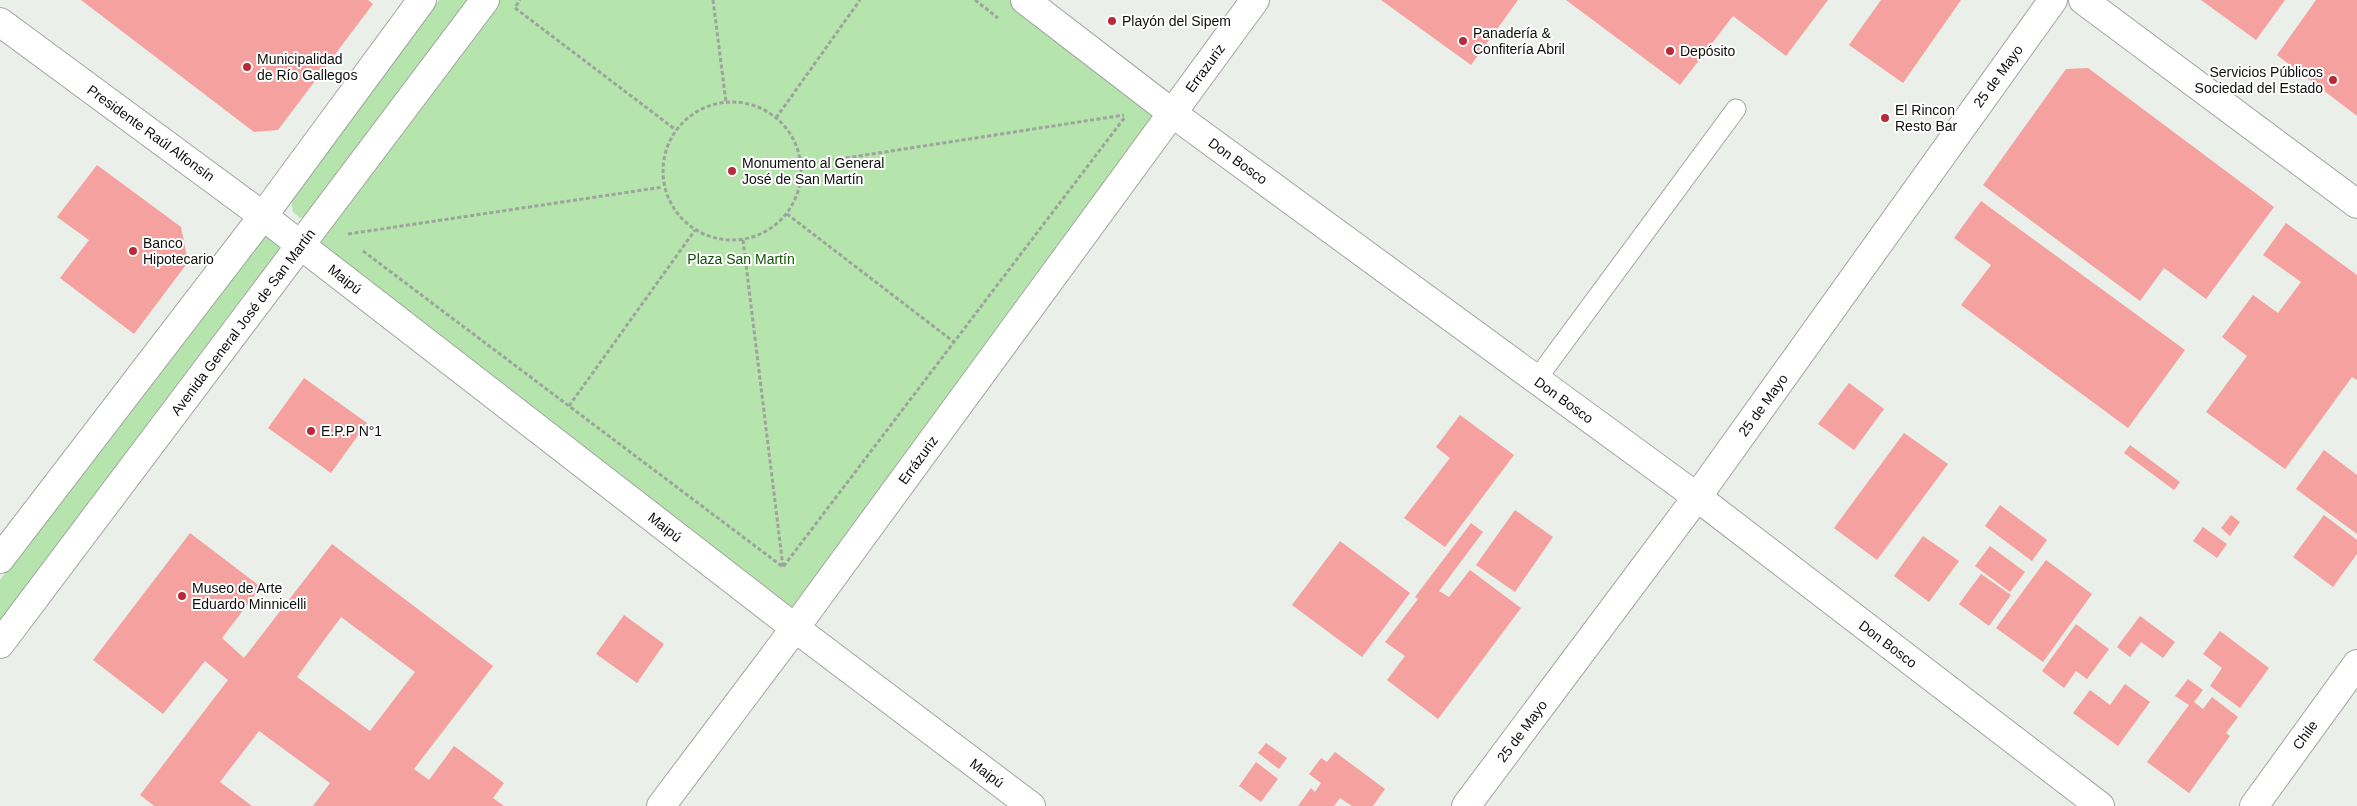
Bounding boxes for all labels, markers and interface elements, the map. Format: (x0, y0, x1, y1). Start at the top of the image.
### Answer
place label: Playón del Sipem (1122, 13, 1231, 29)
marker: Playón del Sipem (1106, 15, 1118, 27)
place label: Panadería & Confitería Abril (1473, 25, 1565, 57)
marker: Panadería & Confitería Abril (1457, 35, 1469, 47)
street label: Errazuriz (1182, 41, 1228, 95)
street label: 25 de Mayo (1970, 42, 2026, 110)
place label: Depósito (1680, 43, 1735, 59)
marker: Depósito (1664, 45, 1676, 57)
place label: Municipalidad de Río Gallegos (257, 51, 357, 83)
marker: Municipalidad de Río Gallegos (241, 61, 253, 73)
place label: Servicios Públicos Sociedad del Estado (2195, 64, 2323, 96)
marker: Servicios Públicos Sociedad del Estado (2327, 74, 2339, 86)
street label: Presidente Raúl Alfonsín (84, 81, 218, 185)
place label: El Rincon Resto Bar (1895, 102, 1958, 134)
marker: El Rincon Resto Bar (1879, 112, 1891, 124)
street label: Don Bosco (1206, 134, 1271, 188)
place label: Monumento al General José de San Martín (742, 155, 884, 187)
marker: Monumento al General José de San Martín (726, 165, 738, 177)
street label: Avenida General José de San Martín (168, 226, 318, 418)
place label: Banco Hipotecario (143, 235, 214, 267)
marker: Banco Hipotecario (127, 245, 139, 257)
park label: Plaza San Martín (687, 251, 795, 267)
street label: Maipú (325, 261, 365, 297)
street label: 25 de Mayo (1735, 371, 1791, 439)
street label: Don Bosco (1532, 373, 1597, 427)
place label: E.P.P N°1 (321, 423, 382, 439)
marker: E.P.P N°1 (305, 425, 317, 437)
street label: Errázuriz (895, 433, 941, 487)
street label: Maipú (645, 509, 685, 545)
place label: Museo de Arte Eduardo Minnicelli (192, 580, 306, 612)
marker: Museo de Arte Eduardo Minnicelli (176, 590, 188, 602)
street label: Don Bosco (1856, 617, 1920, 671)
street label: 25 de Mayo (1494, 697, 1551, 765)
street label: Chile (2289, 717, 2321, 753)
street label: Maipú (967, 755, 1007, 791)

